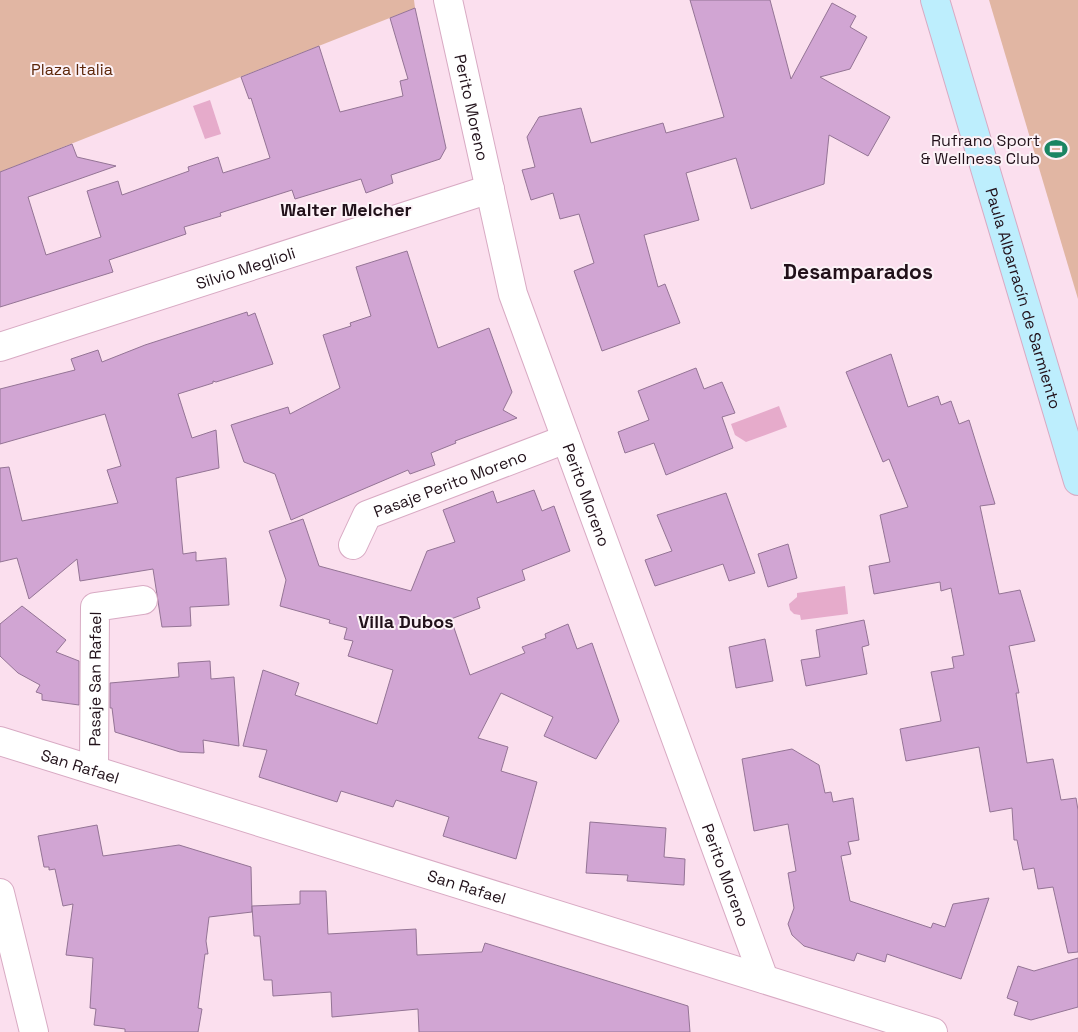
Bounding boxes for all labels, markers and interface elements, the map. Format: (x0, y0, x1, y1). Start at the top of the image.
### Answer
street label: Perito Moreno (449, 52, 493, 163)
park label: Plaza Italia (31, 59, 113, 80)
place label: Rufrano Sport & Wellness Club (921, 130, 1040, 169)
sports icon: Rufrano Sport & Wellness Club (1043, 136, 1069, 162)
street label: Paula Albarracín de Sarmiento (980, 185, 1066, 411)
district label: Walter Melcher (280, 198, 412, 221)
street label: Silvio Meglioli (193, 242, 298, 294)
district label: Desamparados (783, 258, 933, 285)
street label: Perito Moreno (558, 440, 615, 550)
street label: Pasaje Perito Moreno (371, 445, 530, 523)
district label: Villa Dubos (358, 610, 454, 633)
street label: Pasaje San Rafael (84, 612, 106, 746)
street label: San Rafael (38, 744, 122, 789)
street label: Perito Moreno (697, 821, 754, 930)
street label: San Rafael (425, 865, 508, 909)

